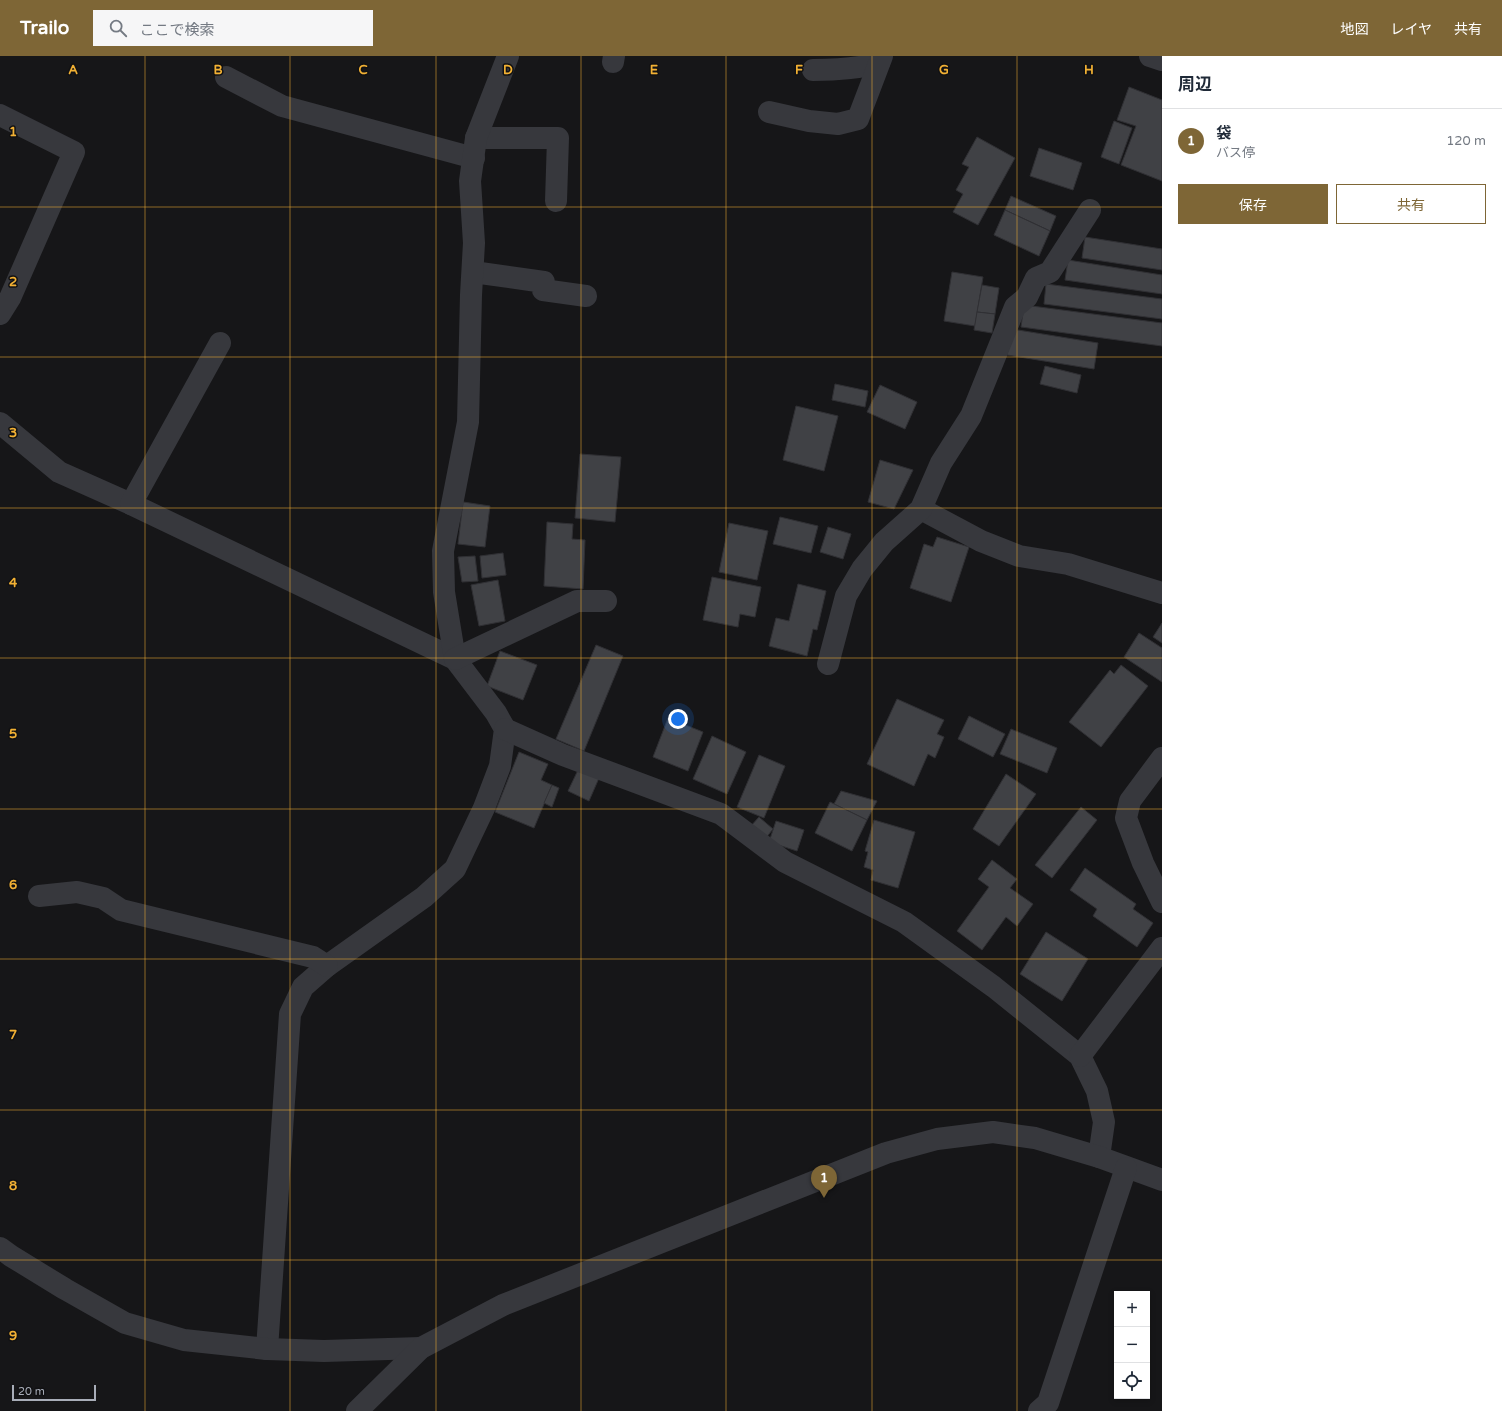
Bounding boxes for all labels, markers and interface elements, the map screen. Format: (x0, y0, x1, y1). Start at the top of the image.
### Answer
search box (93, 10, 373, 46)
text: Trailo (20, 17, 69, 39)
icon: search (107, 17, 129, 39)
text: ここで検索 (139, 21, 214, 39)
text: 地図 (1340, 21, 1368, 38)
text: レイヤ (1390, 21, 1432, 38)
text: 共有 (1454, 21, 1482, 38)
text: A (68, 62, 78, 78)
text: B (213, 62, 223, 78)
text: C (358, 62, 368, 78)
text: D (503, 62, 513, 78)
text: E (650, 62, 658, 78)
text: F (795, 62, 803, 78)
text: G (939, 62, 949, 78)
text: H (1084, 62, 1094, 78)
text: 周辺 (1178, 74, 1212, 95)
text: 1 (9, 124, 17, 140)
text: 袋 (1216, 124, 1231, 142)
text: 1 (1187, 133, 1195, 149)
text: 120 m (1446, 133, 1486, 149)
text: バス停 (1216, 145, 1255, 161)
button: 保存 (1178, 184, 1328, 224)
button: 共有 (1336, 184, 1486, 224)
text: 2 (9, 274, 17, 290)
text: 3 (9, 425, 17, 441)
text: 4 (9, 575, 18, 591)
your location (668, 709, 688, 729)
text: 5 (9, 726, 17, 742)
text: 6 (9, 877, 17, 893)
text: 7 (9, 1027, 17, 1043)
pin: 1 (811, 1165, 837, 1198)
text: 8 (9, 1178, 17, 1194)
map controls (1114, 1291, 1150, 1399)
button: + (1114, 1291, 1150, 1327)
button: − (1114, 1327, 1150, 1363)
text: 9 (9, 1328, 17, 1344)
button: locate (1114, 1363, 1150, 1399)
scale bar (12, 1383, 96, 1402)
text: 20 m (18, 1385, 45, 1398)

